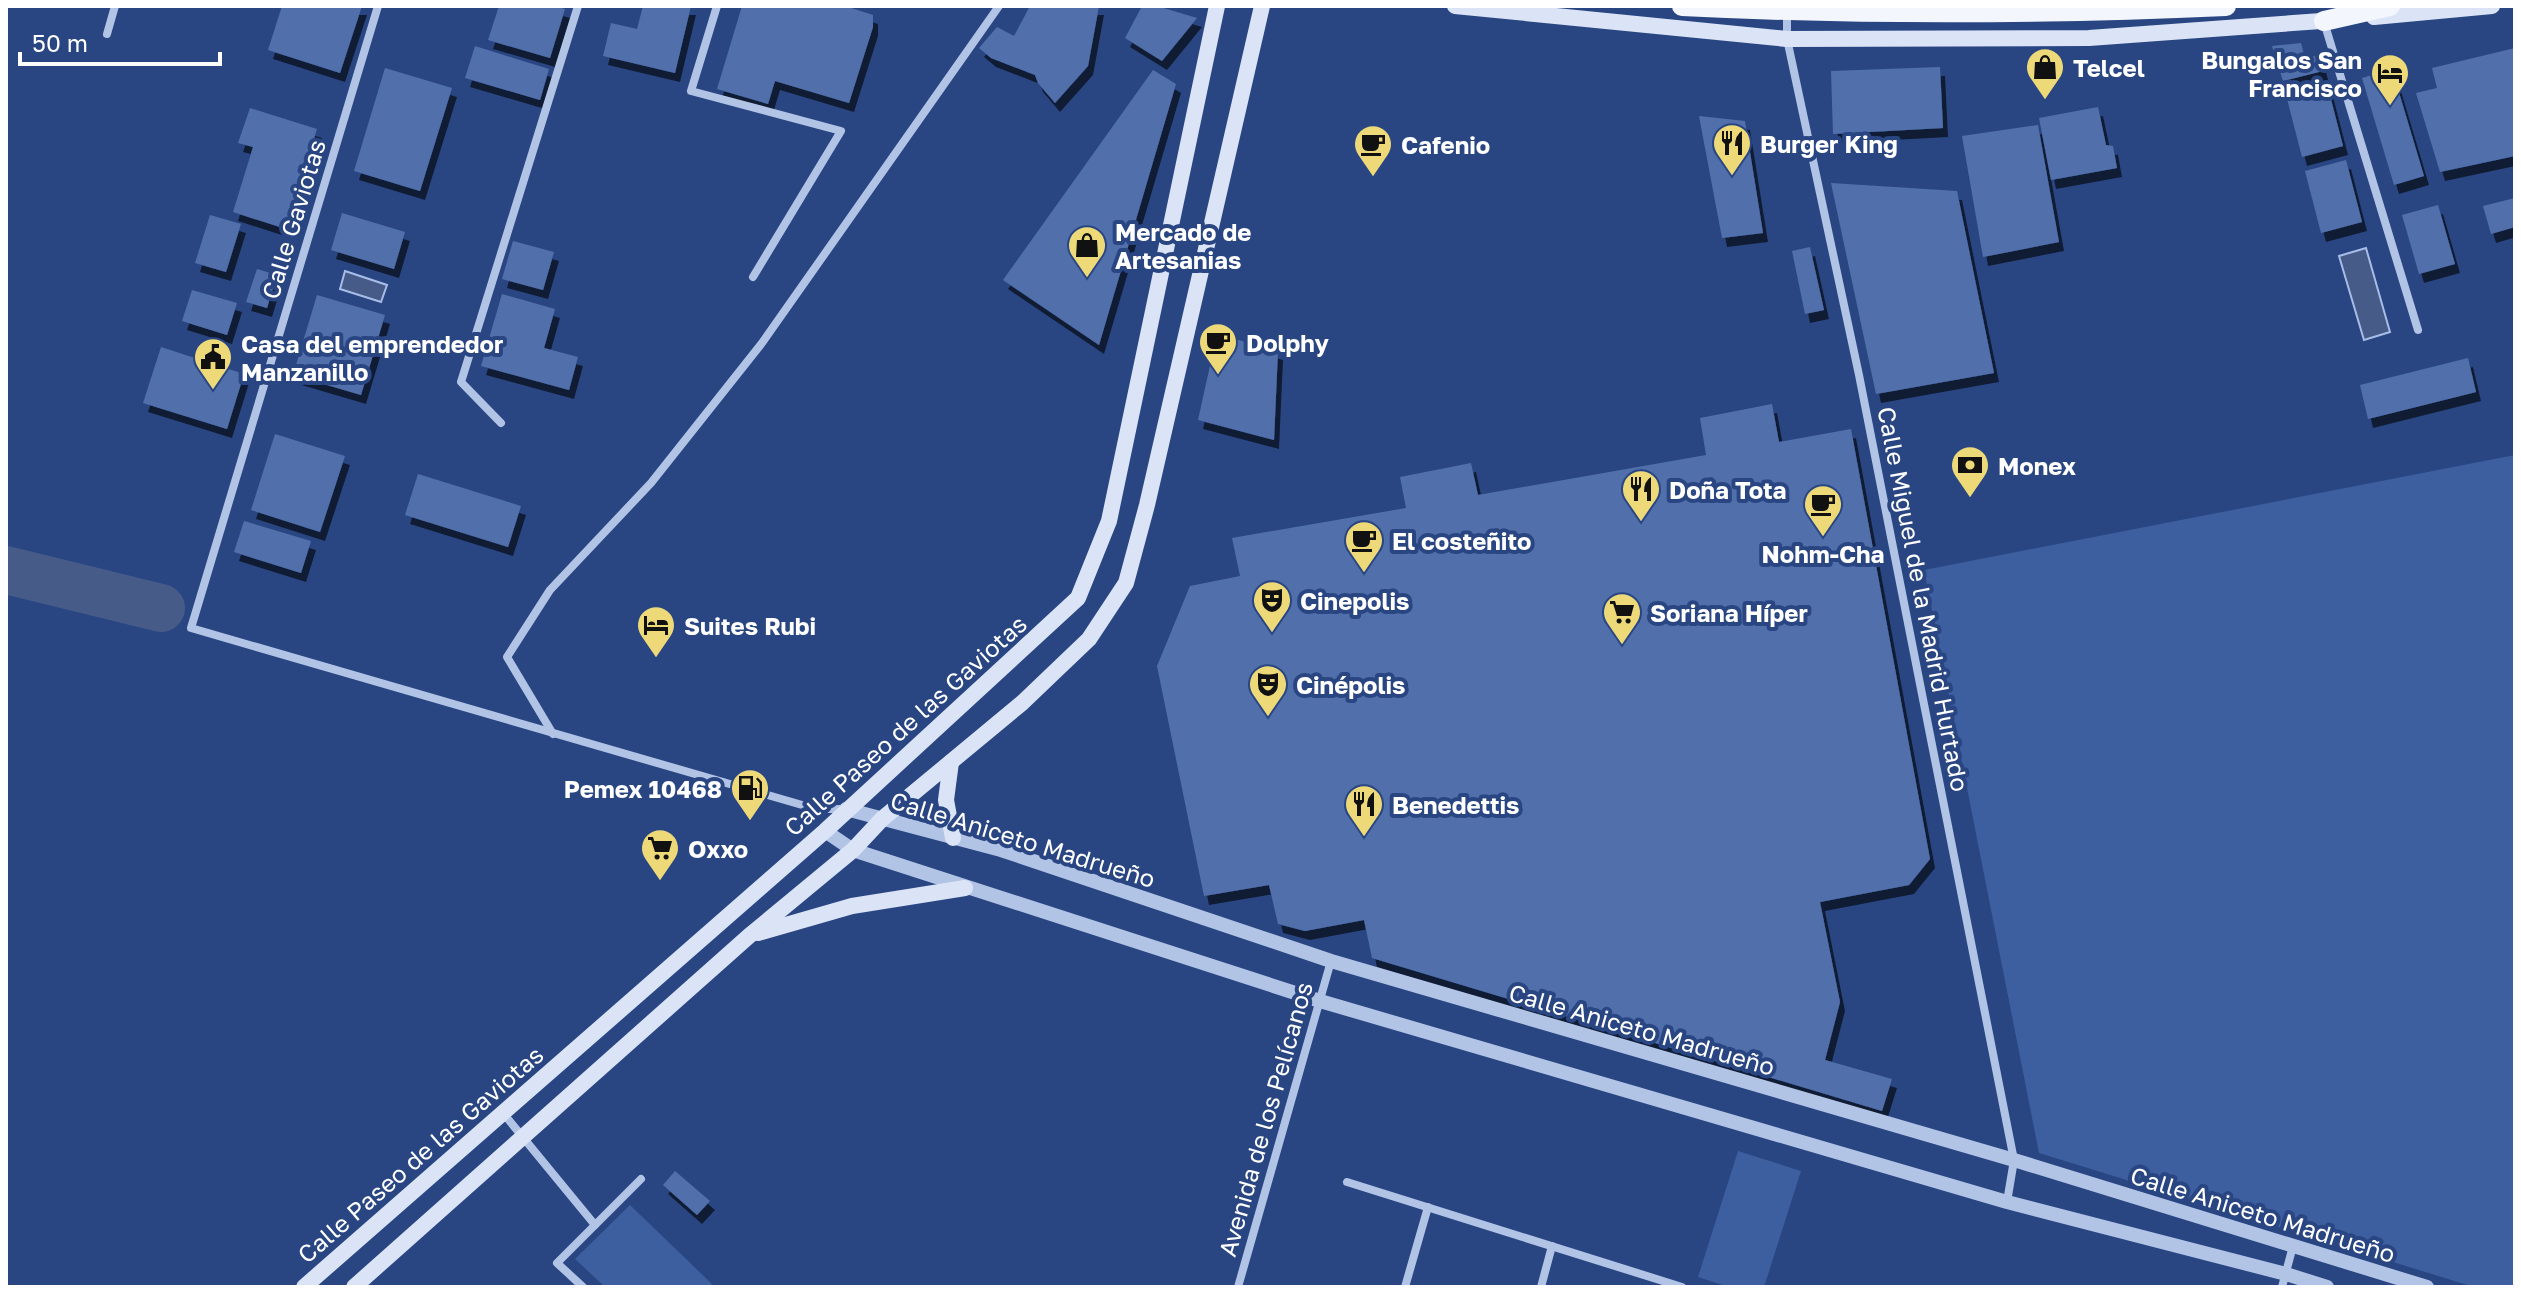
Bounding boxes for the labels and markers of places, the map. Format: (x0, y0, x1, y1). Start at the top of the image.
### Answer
place label: Bungalos San Francisco (2201, 45, 2362, 102)
shop icon: Telcel (2024, 46, 2066, 101)
hotel icon: Bungalos San Francisco (2369, 52, 2411, 107)
place label: Telcel (2073, 53, 2145, 82)
restaurant icon: Burger King (1711, 122, 1753, 177)
cafe icon: Cafenio (1352, 123, 1394, 178)
place label: Burger King (1760, 129, 1898, 158)
place label: Cafenio (1401, 130, 1490, 159)
place label: Mercado de Artesanias (1115, 217, 1251, 274)
shop icon: Mercado de Artesanias (1066, 224, 1108, 279)
cafe icon: Dolphy (1197, 321, 1239, 376)
place label: Dolphy (1246, 328, 1330, 357)
place label: Casa del emprendedor Manzanillo (241, 329, 503, 386)
public building icon: Casa del emprendedor Manzanillo (192, 336, 234, 391)
bank icon: Monex (1949, 444, 1991, 499)
place label: Monex (1998, 451, 2076, 480)
restaurant icon: Doña Tota (1620, 468, 1662, 523)
place label: Doña Tota (1669, 475, 1787, 504)
cafe icon: Nohm-Cha (1802, 483, 1844, 538)
cafe icon: El costeñito (1343, 519, 1385, 574)
place label: El costeñito (1392, 526, 1531, 555)
place label: Nohm-Cha (1762, 539, 1884, 568)
theatre icon: Cinepolis (1251, 579, 1293, 634)
place label: Cinepolis (1300, 586, 1410, 615)
supermarket icon: Soriana Híper (1601, 591, 1643, 646)
place label: Soriana Híper (1650, 598, 1808, 627)
hotel icon: Suites Rubi (635, 604, 677, 659)
place label: Suites Rubi (684, 611, 816, 640)
theatre icon: Cinépolis (1247, 663, 1289, 718)
place label: Cinépolis (1296, 670, 1406, 699)
fuel station icon: Pemex 10468 (729, 767, 771, 822)
place label: Pemex 10468 (564, 774, 722, 803)
restaurant icon: Benedettis (1343, 783, 1385, 838)
place label: Benedettis (1392, 790, 1520, 819)
supermarket icon: Oxxo (639, 827, 681, 882)
place label: Oxxo (688, 834, 748, 863)

